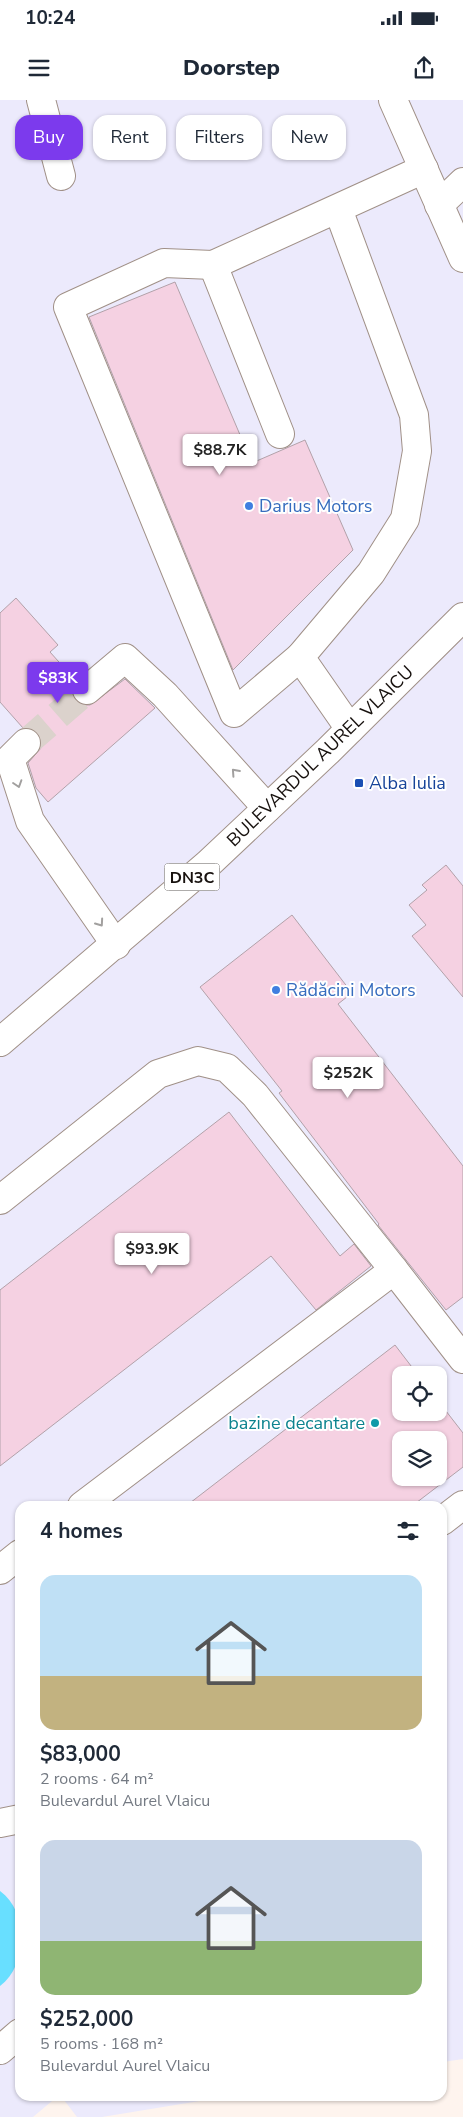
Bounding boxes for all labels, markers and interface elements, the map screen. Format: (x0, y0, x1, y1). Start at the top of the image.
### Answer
text: 10:24 (25, 5, 75, 31)
text: Doorstep (183, 53, 280, 83)
icon: menu (25, 54, 53, 82)
icon: share (410, 54, 438, 82)
chip: Buy (15, 115, 83, 160)
chip: Rent (93, 115, 166, 160)
chip: Filters (176, 115, 262, 160)
chip: New (272, 115, 346, 160)
pin: $88.7K (179, 434, 261, 476)
text: $88.7K (194, 439, 247, 461)
place label: Darius Motors (259, 494, 372, 518)
marker: Darius Motors (243, 500, 255, 512)
street label: BULEVARDUL AUREL VLAICU (221, 660, 419, 852)
pin: $83K (28, 662, 88, 704)
text: $83K (38, 667, 78, 689)
one-way arrow (232, 768, 241, 777)
place label: Alba Iulia (369, 771, 446, 795)
marker: Alba Iulia (353, 777, 365, 789)
one-way arrow (13, 779, 23, 788)
road number: DN3C (164, 864, 220, 890)
one-way arrow (94, 917, 103, 927)
place label: Rădăcini Motors (286, 978, 416, 1002)
marker: Rădăcini Motors (270, 984, 282, 996)
pin: $252K (313, 1056, 383, 1099)
text: $252K (323, 1062, 373, 1084)
pin: $93.9K (111, 1232, 193, 1275)
text: $93.9K (126, 1238, 179, 1260)
map controls (392, 1366, 447, 1486)
button: locate (392, 1366, 447, 1421)
place label: bazine decantare (228, 1411, 365, 1435)
marker: bazine decantare (369, 1417, 381, 1429)
button: layers (392, 1431, 447, 1486)
text: 4 homes (40, 1517, 123, 1545)
icon: filters (394, 1517, 422, 1545)
icon: home (186, 1608, 276, 1698)
text: $83,000 (40, 1740, 121, 1768)
text: 2 rooms · 64 m² (40, 1768, 153, 1790)
text: Bulevardul Aurel Vlaicu (40, 1790, 210, 1812)
icon: home (186, 1873, 276, 1963)
text: $252,000 (40, 2005, 133, 2033)
text: 5 rooms · 168 m² (40, 2033, 163, 2055)
text: Bulevardul Aurel Vlaicu (40, 2055, 210, 2077)

